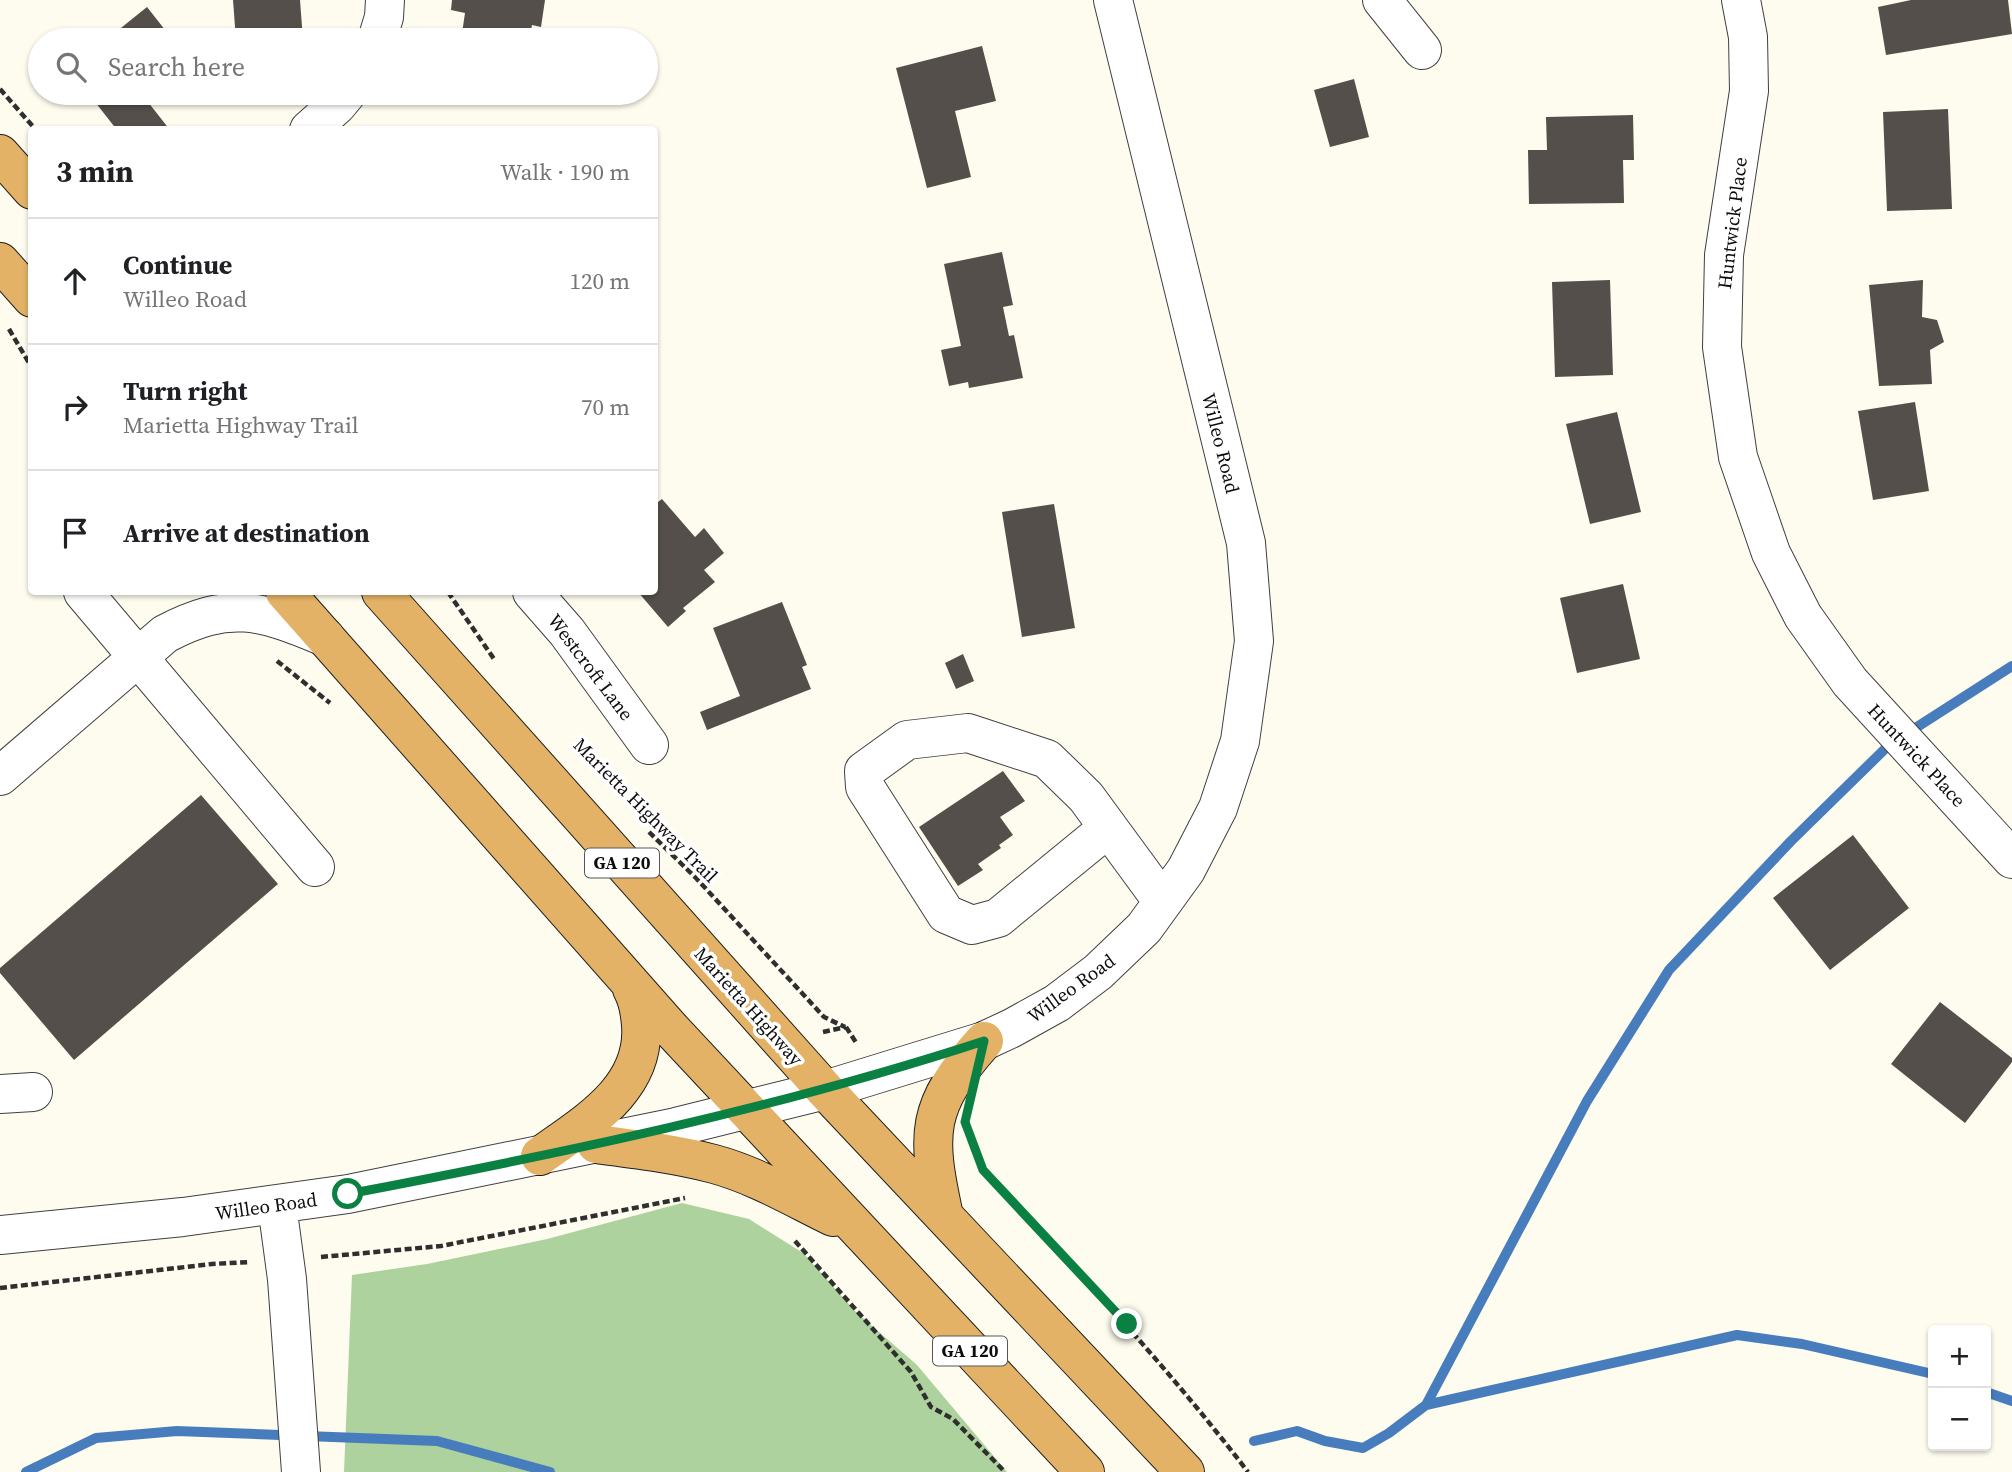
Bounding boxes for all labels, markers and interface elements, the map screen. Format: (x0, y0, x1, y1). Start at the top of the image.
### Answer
search box (28, 28, 658, 105)
icon: search (52, 48, 90, 86)
text: Search here (108, 49, 245, 85)
text: 3 min (56, 151, 134, 192)
text: Walk · 190 m (500, 156, 630, 188)
street label: Huntwick Place (1711, 156, 1753, 290)
text: Continue (123, 247, 232, 283)
icon: ahead (56, 262, 94, 300)
text: 120 m (569, 265, 630, 297)
text: Willeo Road (123, 283, 247, 315)
text: Turn right (123, 373, 247, 409)
icon: right (56, 388, 94, 426)
street label: Willeo Road (1196, 390, 1246, 496)
text: 70 m (581, 391, 630, 423)
text: Marietta Highway Trail (123, 409, 359, 441)
icon: arrive (56, 514, 94, 552)
text: Arrive at destination (123, 515, 370, 551)
street label: Westcroft Lane (542, 608, 640, 726)
street label: Huntwick Place (1862, 698, 1972, 812)
street label: Marietta Highway Trail (568, 732, 724, 888)
road number: GA 120 (585, 848, 659, 878)
street label: Marietta Highway (689, 941, 809, 1071)
street label: Willeo Road (1022, 947, 1120, 1029)
route start (332, 1178, 363, 1209)
street label: Willeo Road (213, 1186, 319, 1226)
route end (1111, 1308, 1142, 1339)
map controls (1928, 1325, 1991, 1451)
button: + (1928, 1325, 1991, 1388)
road number: GA 120 (933, 1336, 1007, 1366)
button: − (1928, 1388, 1991, 1451)

